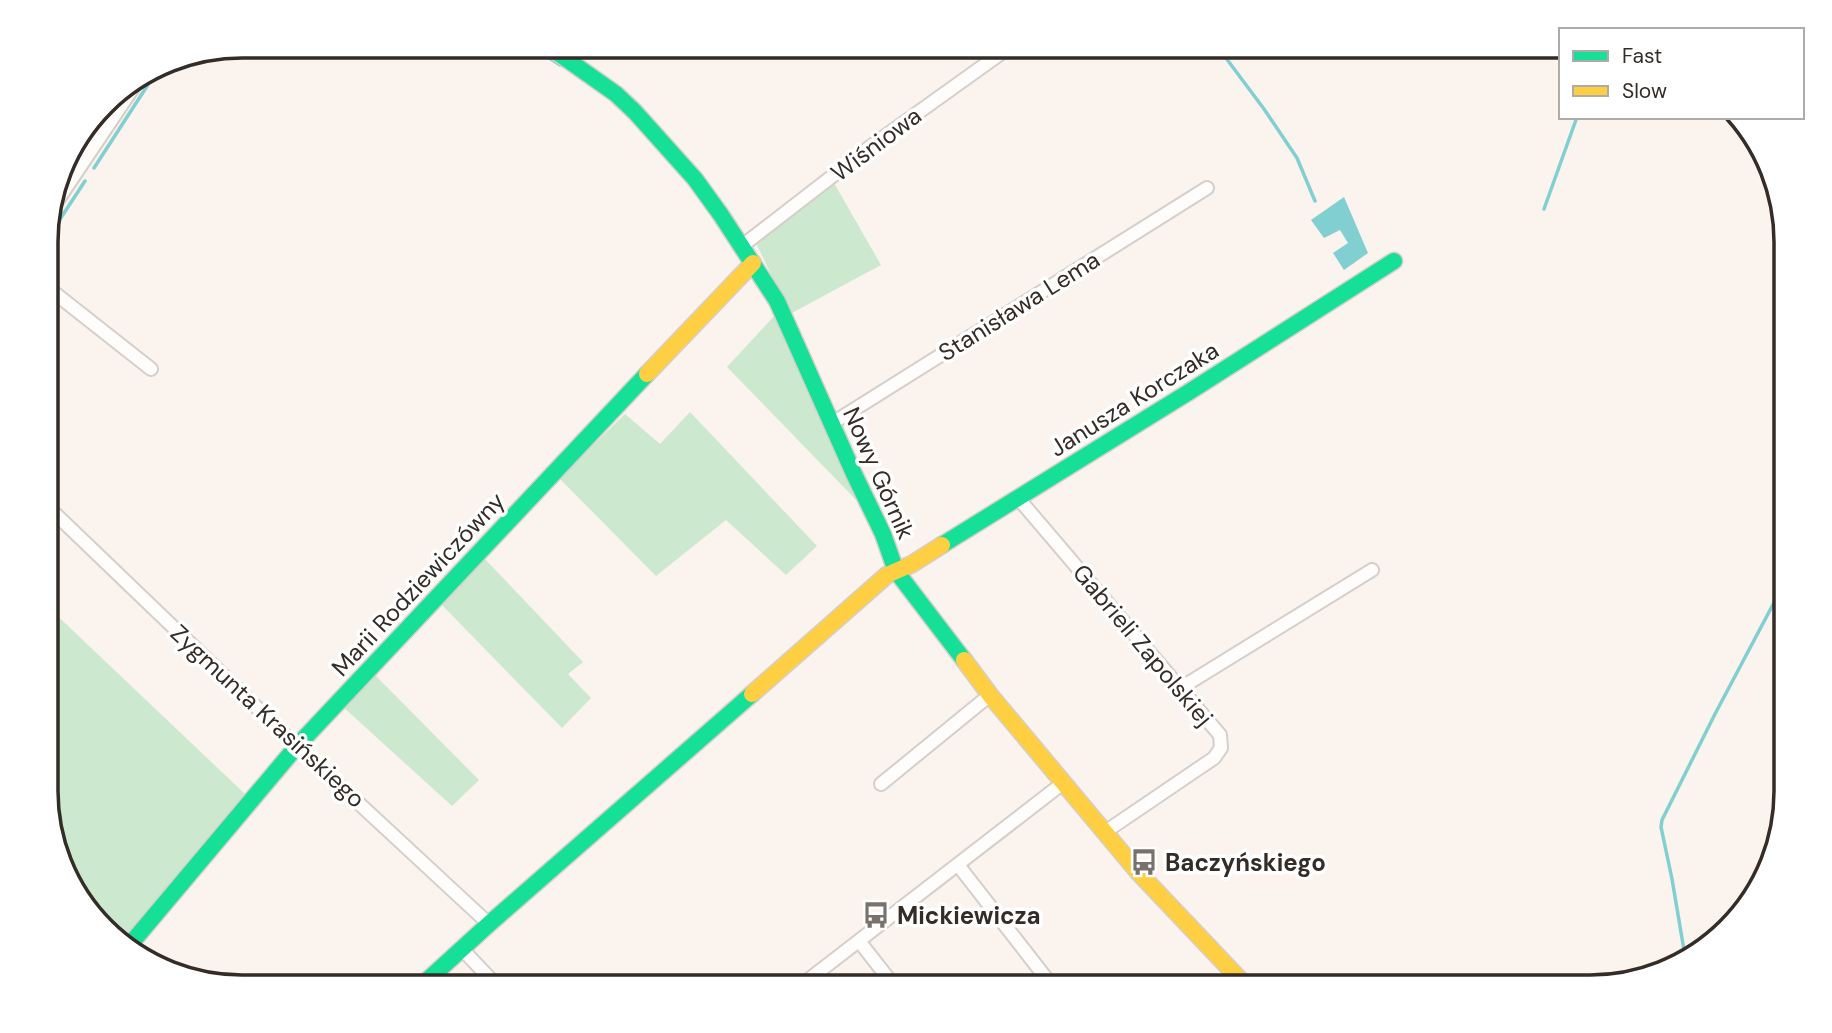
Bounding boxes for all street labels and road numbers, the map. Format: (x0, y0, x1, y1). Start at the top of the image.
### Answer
street label: Wiśniowa (825, 100, 927, 188)
street label: Stanisława Lema (933, 244, 1105, 368)
street label: Janusza Korczaka (1044, 335, 1224, 463)
street label: Nowy Górnik (836, 402, 922, 544)
street label: Marii Rodziewiczówny (325, 486, 511, 682)
street label: Gabrieli Zapolskiej (1066, 558, 1220, 732)
street label: Zygmunta Krasińskiego (164, 618, 372, 814)

